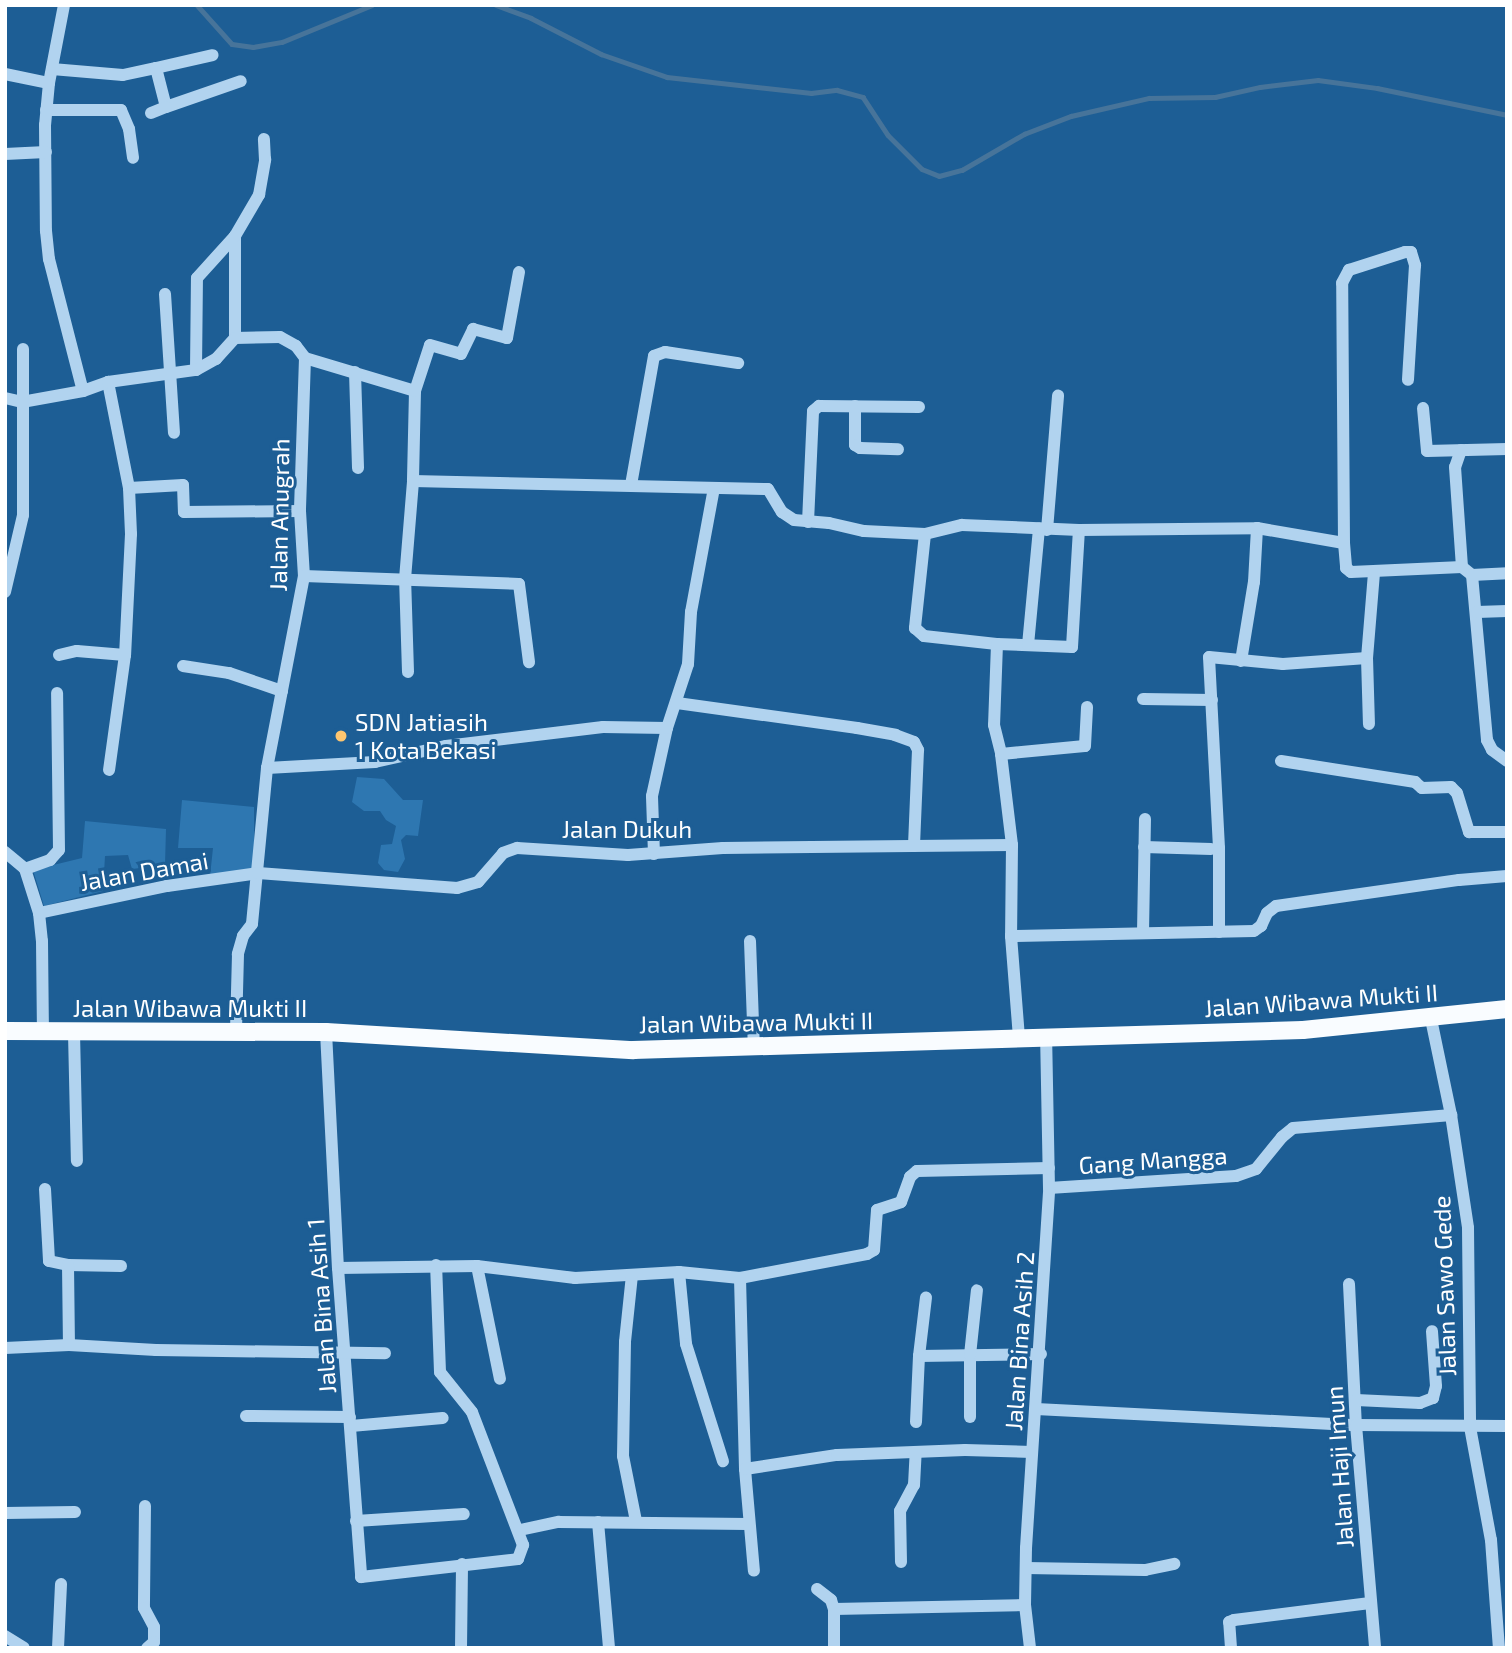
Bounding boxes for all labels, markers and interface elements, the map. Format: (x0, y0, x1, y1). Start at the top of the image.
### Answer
street label: Jalan Anugrah (263, 438, 295, 592)
place label: SDN Jatiasih 1 Kota Bekasi (355, 708, 496, 764)
marker: SDN Jatiasih 1 Kota Bekasi (333, 728, 349, 744)
street label: Jalan Dukuh (562, 815, 692, 843)
street label: Jalan Damai (77, 846, 211, 896)
street label: Jalan Wibawa Mukti II (1203, 977, 1439, 1023)
street label: Jalan Wibawa Mukti II (73, 994, 307, 1022)
street label: Jalan Wibawa Mukti II (638, 1006, 874, 1038)
street label: Gang Mangga (1078, 1140, 1228, 1180)
street label: Jalan Sawo Gede (1426, 1195, 1462, 1377)
street label: Jalan Bina Asih 1 (300, 1217, 342, 1395)
street label: Jalan Bina Asih 2 (998, 1250, 1040, 1432)
street label: Jalan Haji Imun (1319, 1385, 1359, 1549)

